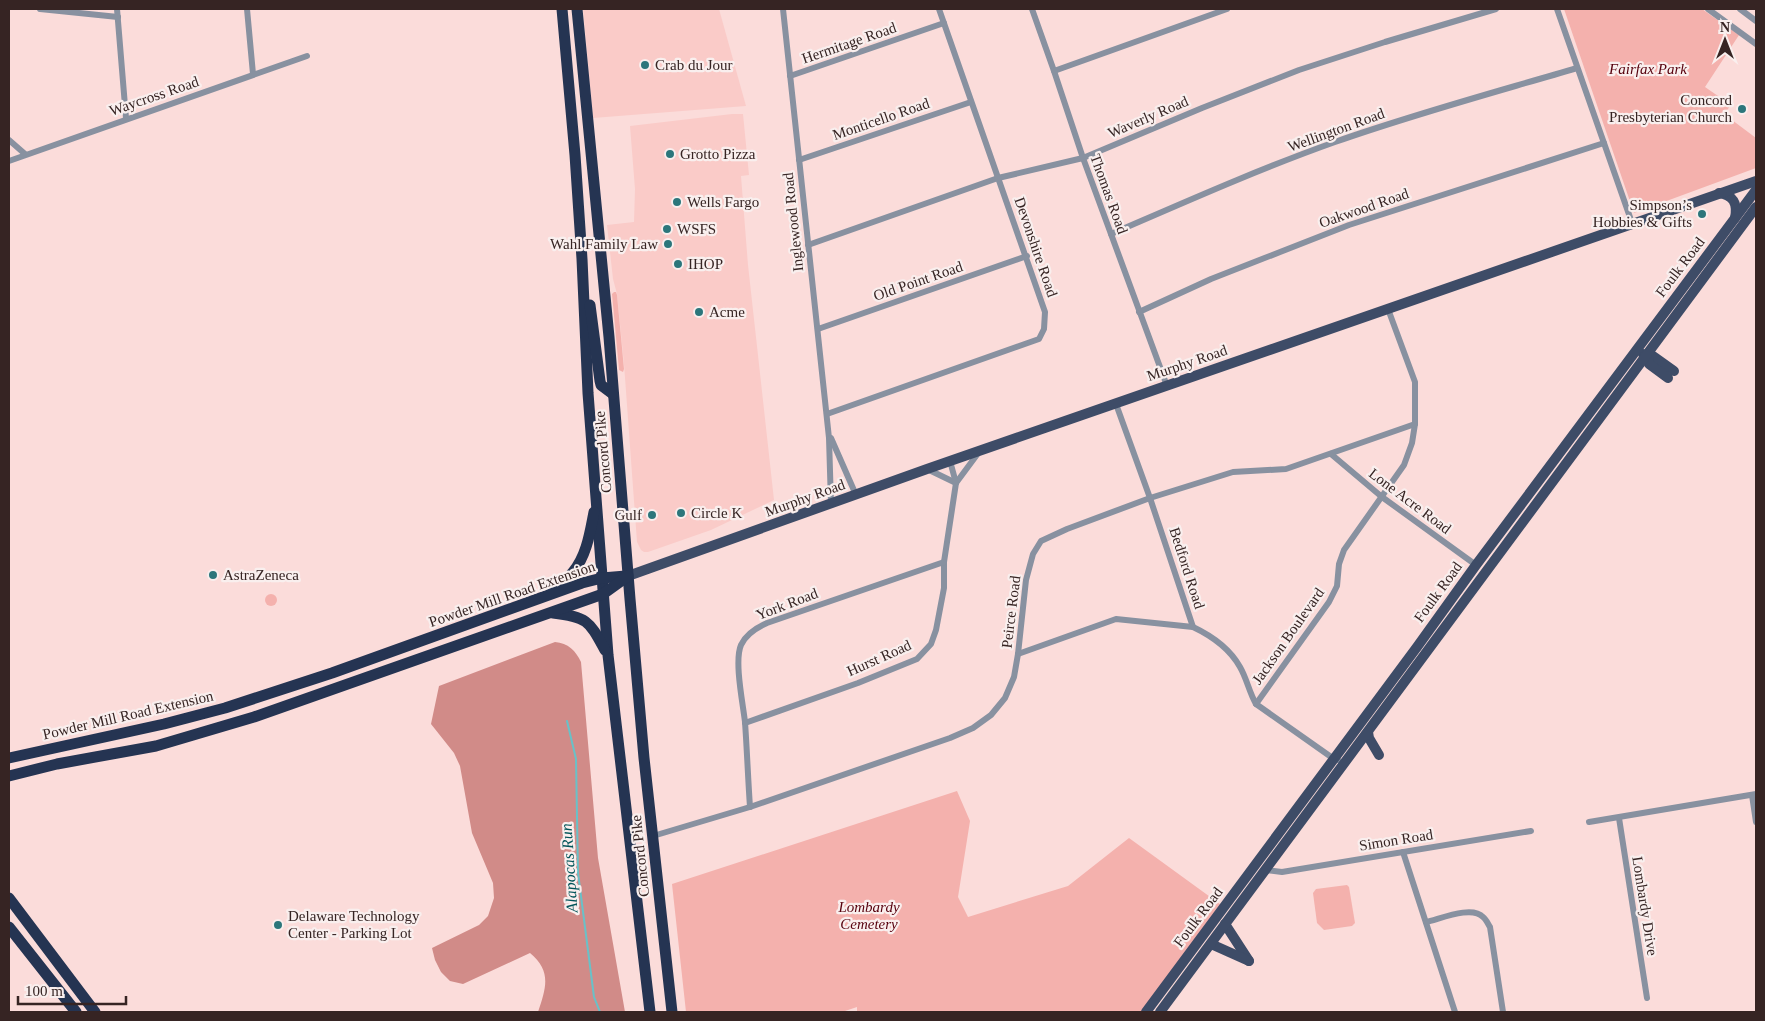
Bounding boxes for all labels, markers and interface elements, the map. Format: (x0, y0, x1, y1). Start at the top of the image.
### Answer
north arrow (1700, 15, 1750, 65)
street label: Hermitage Road (800, 19, 899, 67)
text: N (1720, 20, 1730, 35)
place label: Crab du Jour (655, 57, 733, 73)
marker: Crab du Jour (639, 59, 651, 71)
park label: Fairfax Park (1608, 61, 1687, 77)
street label: Waycross Road (107, 73, 201, 119)
place label: Concord Presbyterian Church (1609, 92, 1732, 125)
street label: Waverly Road (1105, 93, 1191, 141)
street label: Monticello Road (831, 95, 932, 143)
marker: Concord Presbyterian Church (1736, 103, 1748, 115)
street label: Wellington Road (1285, 105, 1387, 155)
place label: Grotto Pizza (680, 146, 756, 162)
marker: Grotto Pizza (664, 148, 676, 160)
street label: Thomas Road (1087, 152, 1131, 237)
street label: Inglewood Road (780, 171, 806, 272)
street label: Oakwood Road (1317, 185, 1411, 231)
place label: Wells Fargo (687, 194, 759, 210)
street label: Devonshire Road (1011, 195, 1061, 300)
marker: Wells Fargo (671, 196, 683, 208)
place label: Simpson’s Hobbies & Gifts (1593, 197, 1692, 230)
marker: Simpson’s Hobbies & Gifts (1696, 208, 1708, 220)
place label: WSFS (677, 221, 716, 237)
marker: WSFS (661, 223, 673, 235)
street label: Foulk Road (1652, 234, 1708, 300)
place label: Wahl Family Law (550, 236, 658, 252)
marker: Wahl Family Law (662, 238, 674, 250)
place label: IHOP (688, 256, 723, 272)
marker: IHOP (672, 258, 684, 270)
street label: Old Point Road (871, 258, 965, 304)
place label: Acme (709, 304, 745, 320)
marker: Acme (693, 306, 705, 318)
street label: Murphy Road (1145, 342, 1230, 384)
street label: Concord Pike (591, 410, 615, 494)
street label: Lone Acre Road (1366, 465, 1454, 537)
street label: Murphy Road (763, 476, 848, 520)
place label: Circle K (691, 505, 742, 521)
place label: Gulf (615, 507, 642, 523)
marker: Circle K (675, 507, 687, 519)
marker: Gulf (646, 509, 658, 521)
street label: Bedford Road (1166, 525, 1208, 611)
street label: Powder Mill Road Extension (427, 558, 598, 630)
street label: Foulk Road (1411, 558, 1465, 625)
place label: AstraZeneca (223, 567, 299, 583)
marker: AstraZeneca (207, 569, 219, 581)
street label: Peirce Road (999, 574, 1023, 649)
street label: Jackson Boulevard (1249, 584, 1327, 687)
street label: York Road (754, 585, 821, 623)
street label: Hurst Road (844, 637, 914, 679)
street label: Powder Mill Road Extension (41, 687, 215, 742)
street label: Concord Pike (628, 814, 652, 898)
water label: Alapocas Run (557, 823, 582, 914)
street label: Simon Road (1358, 826, 1435, 854)
street label: Lombardy Drive (1629, 855, 1661, 957)
street label: Foulk Road (1170, 884, 1226, 950)
park label: Lombardy Cemetery (837, 899, 900, 932)
place label: Delaware Technology Center - Parking Lot (288, 908, 420, 941)
marker: Delaware Technology Center - Parking Lot (272, 919, 284, 931)
scale bar (18, 974, 125, 1006)
text: 100 m (25, 983, 63, 999)

